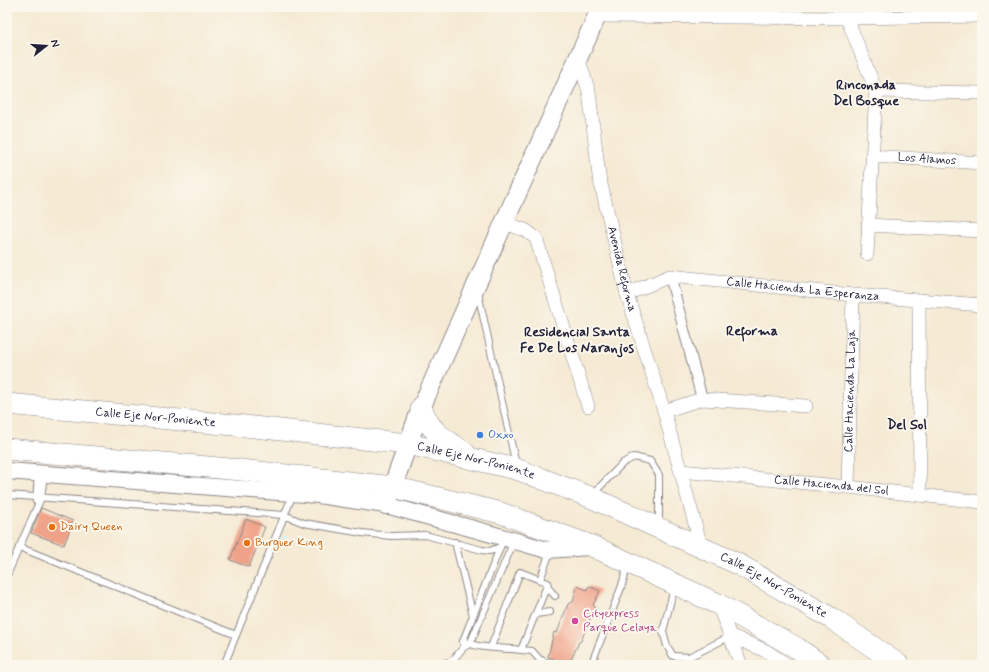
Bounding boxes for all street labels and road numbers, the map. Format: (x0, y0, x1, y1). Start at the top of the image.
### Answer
street label: Los Alamos (897, 150, 957, 169)
street label: Avenida Reforma (603, 225, 640, 314)
street label: Calle Hacienda La Esperanza (725, 274, 880, 305)
street label: Calle Hacienda La Laja (841, 329, 860, 453)
street label: Calle Eje Nor-Poniente (94, 404, 216, 431)
street label: Calle Eje Nor-Poniente (415, 438, 537, 483)
street label: Calle Hacienda del Sol (773, 472, 890, 499)
street label: Calle Eje Nor-Poniente (717, 549, 830, 622)

